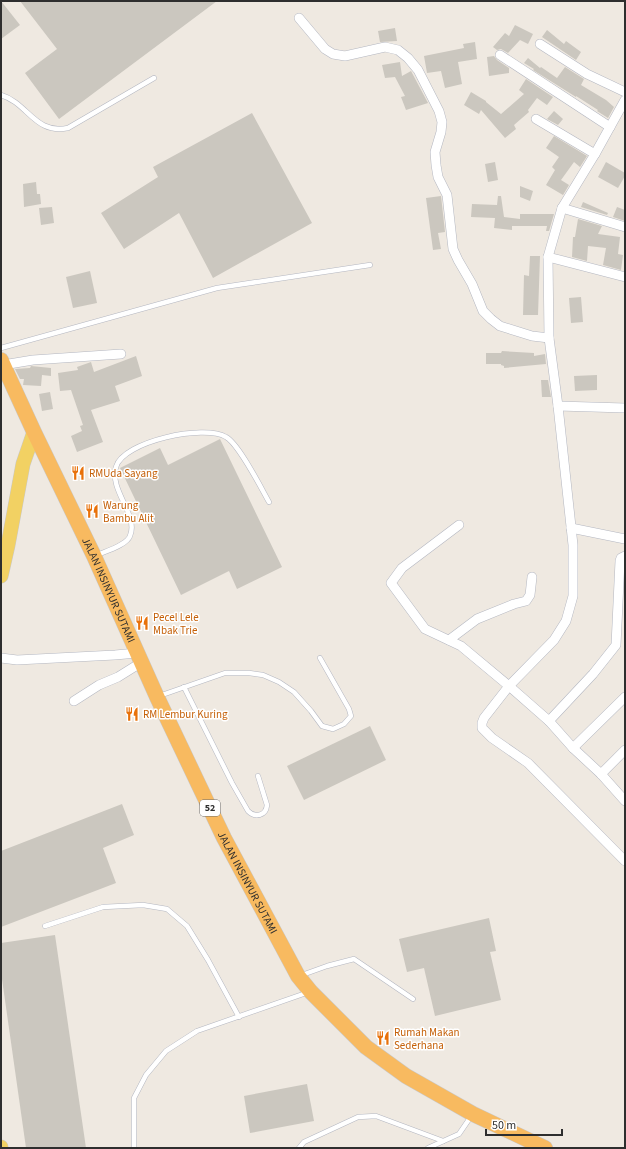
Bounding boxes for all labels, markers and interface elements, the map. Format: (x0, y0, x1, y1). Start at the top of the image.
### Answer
restaurant icon: RMUda Sayang (70, 465, 86, 481)
place label: RMUda Sayang (89, 466, 158, 481)
place label: Warung Bambu Alit (103, 498, 154, 526)
restaurant icon: Warung Bambu Alit (84, 503, 100, 519)
street label: JALAN INSINYUR SUTAMI (79, 535, 139, 645)
place label: Pecel Lele Mbak Trie (153, 610, 199, 638)
restaurant icon: Pecel Lele Mbak Trie (134, 615, 150, 631)
restaurant icon: RM Lembur Kuring (124, 706, 140, 722)
place label: RM Lembur Kuring (143, 707, 228, 722)
road number: 52 (200, 800, 220, 816)
street label: JALAN INSINYUR SUTAMI (214, 829, 281, 936)
place label: Rumah Makan Sederhana (394, 1025, 460, 1053)
restaurant icon: Rumah Makan Sederhana (375, 1030, 391, 1046)
scale bar (486, 1111, 562, 1137)
text: 50 m (492, 1117, 516, 1134)

